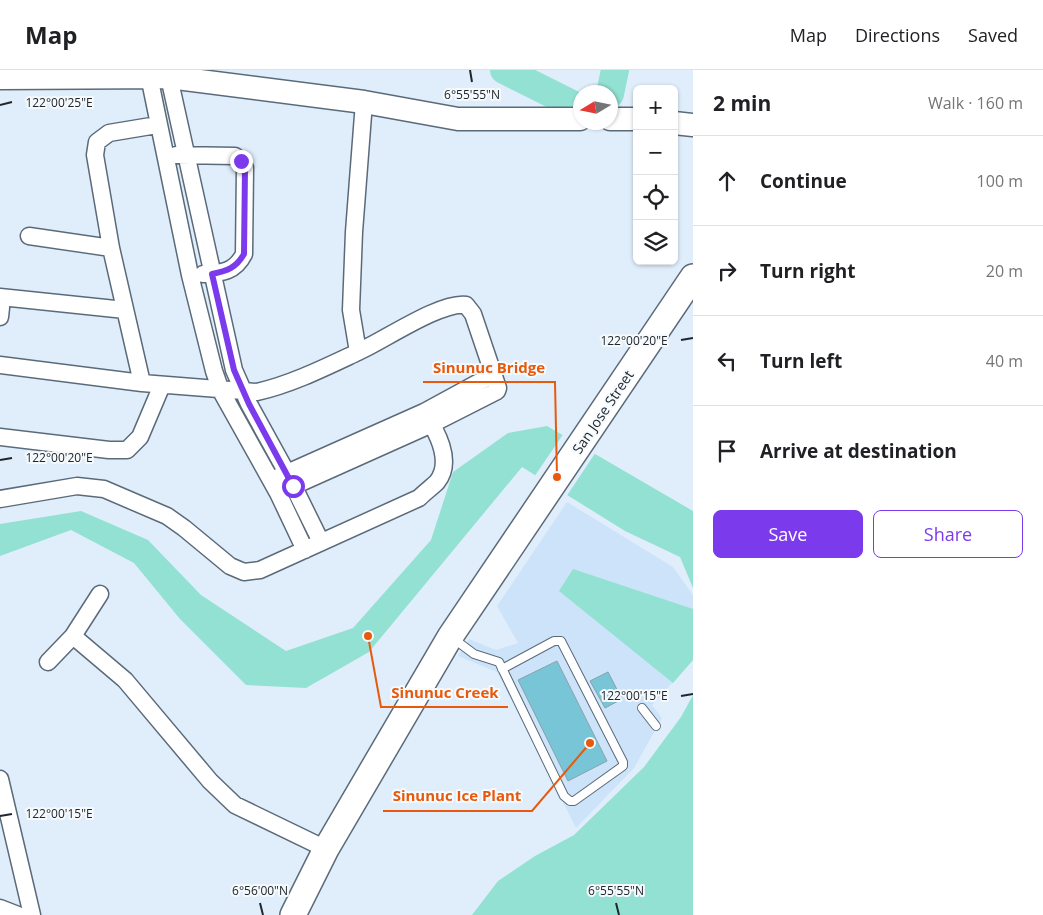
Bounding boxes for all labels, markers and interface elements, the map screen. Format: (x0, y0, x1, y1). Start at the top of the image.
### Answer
text: Map (25, 18, 77, 51)
text: Map (790, 23, 827, 47)
text: Directions (855, 23, 940, 47)
text: Saved (968, 23, 1018, 47)
north arrow (573, 85, 618, 130)
map controls (633, 85, 678, 265)
button: + (633, 85, 678, 130)
text: 6°55'55"N (444, 86, 500, 103)
text: 2 min (713, 89, 771, 117)
text: Walk · 160 m (928, 92, 1023, 114)
text: 122°00'25"E (25, 94, 93, 111)
button: − (633, 130, 678, 175)
route end (230, 150, 253, 173)
icon: ahead (713, 167, 741, 195)
text: Continue (760, 168, 847, 194)
text: 100 m (977, 170, 1023, 192)
button: locate (633, 175, 678, 220)
button: layers (633, 220, 678, 265)
icon: right (713, 257, 741, 285)
text: Turn right (760, 258, 855, 284)
text: 20 m (986, 260, 1023, 282)
text: 122°00'20"E (600, 332, 668, 349)
icon: left (713, 347, 741, 375)
text: Turn left (760, 348, 842, 374)
text: 40 m (986, 350, 1023, 372)
callout: Sinunuc Bridge (423, 352, 555, 382)
text: Sinunuc Bridge (433, 357, 545, 377)
street label: San Jose Street (568, 366, 638, 457)
icon: arrive (713, 437, 741, 465)
text: Arrive at destination (760, 438, 957, 464)
text: 122°00'20"E (25, 449, 93, 466)
route start (282, 475, 305, 498)
button: Save (713, 510, 863, 558)
button: Share (873, 510, 1023, 558)
callout: Sinunuc Creek (381, 677, 508, 707)
text: Sinunuc Creek (391, 682, 499, 702)
text: 122°00'15"E (600, 687, 668, 704)
callout: Sinunuc Ice Plant (383, 781, 532, 811)
text: Sinunuc Ice Plant (393, 785, 522, 805)
text: 122°00'15"E (25, 805, 93, 822)
text: 6°56'00"N (232, 882, 288, 899)
text: 6°55'55"N (588, 882, 644, 899)

